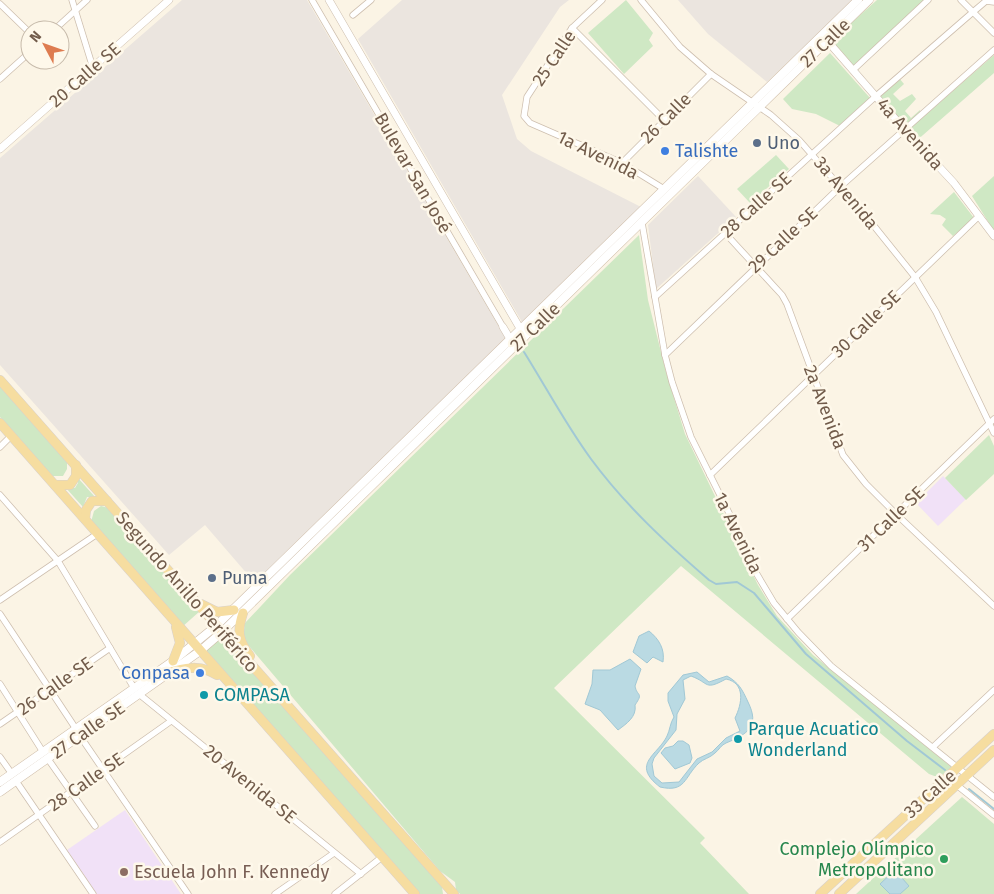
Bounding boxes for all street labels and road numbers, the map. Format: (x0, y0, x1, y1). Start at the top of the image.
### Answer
street label: 27 Calle (795, 14, 855, 72)
street label: 25 Calle (527, 26, 581, 90)
street label: 20 Calle SE (45, 38, 125, 112)
street label: 26 Calle (636, 88, 696, 148)
street label: 4a Avenida (872, 93, 948, 175)
street label: Bulevar San José (370, 109, 456, 237)
street label: 1a Avenida (554, 126, 642, 184)
street label: 3a Avenida (809, 152, 883, 234)
street label: 28 Calle SE (716, 168, 796, 242)
street label: 29 Calle SE (744, 202, 822, 278)
street label: 30 Calle SE (827, 286, 905, 362)
street label: 27 Calle (505, 298, 565, 356)
street label: 2a Avenida (799, 362, 851, 452)
street label: 31 Calle SE (853, 482, 929, 556)
street label: 1a Avenida (709, 489, 767, 577)
street label: Segundo Anillo Periférico (111, 507, 263, 677)
street label: 26 Calle SE (13, 652, 97, 720)
street label: 27 Calle SE (47, 696, 129, 764)
street label: 20 Avenida SE (199, 740, 301, 828)
street label: 28 Calle SE (44, 748, 128, 816)
street label: 33 Calle (899, 765, 961, 823)

